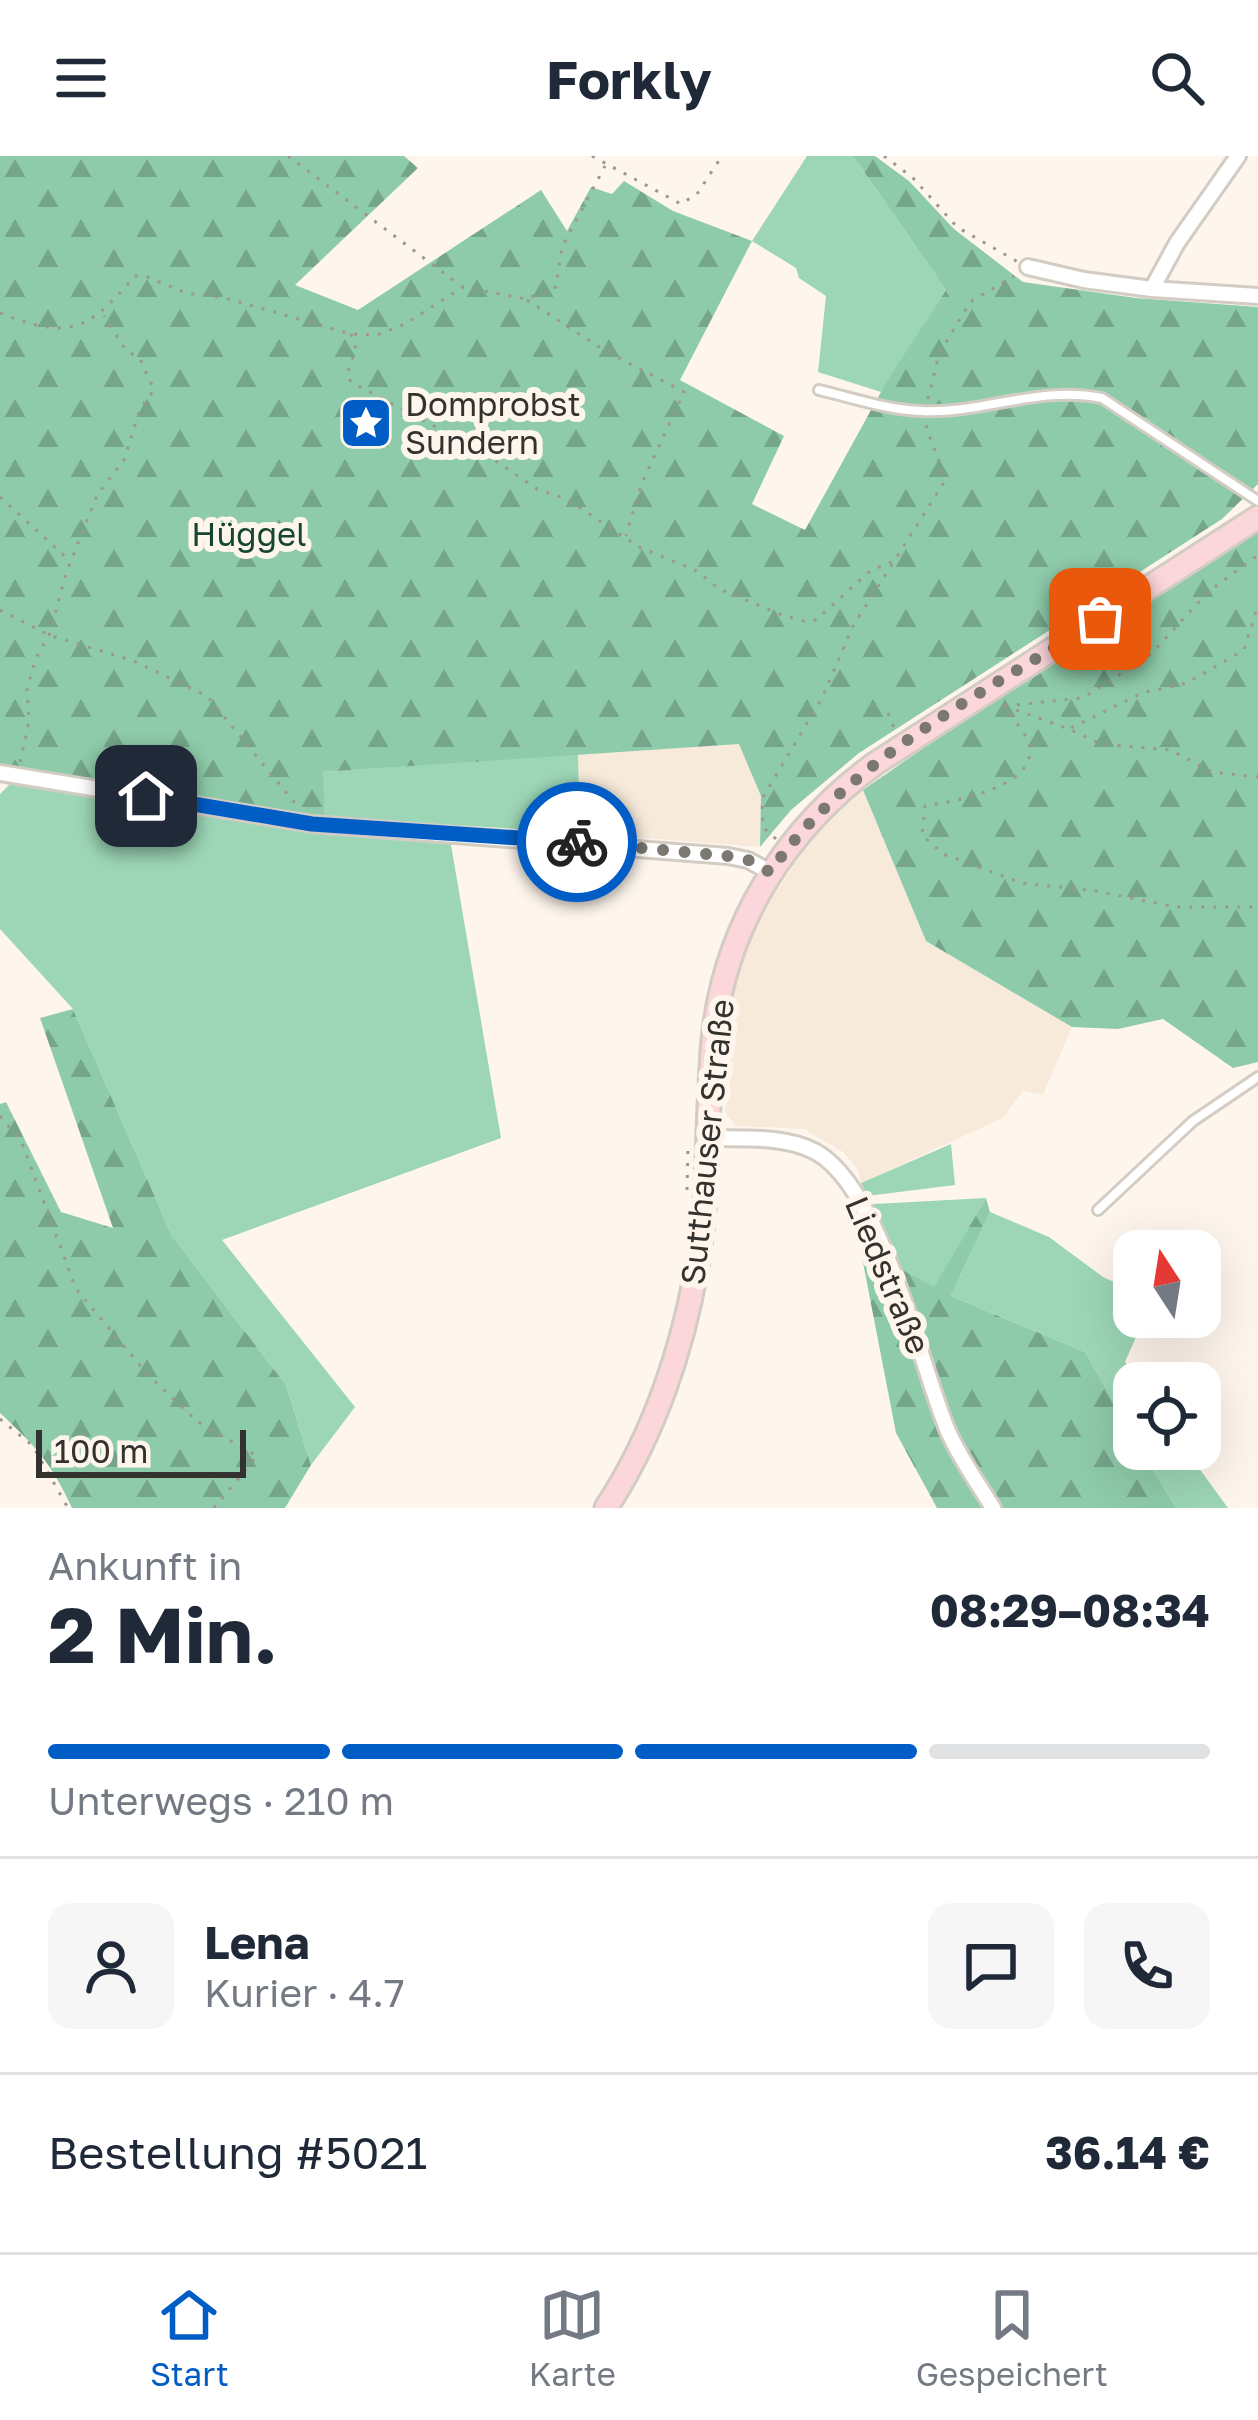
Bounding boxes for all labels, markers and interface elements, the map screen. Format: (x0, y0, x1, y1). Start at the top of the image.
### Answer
icon: menu (48, 45, 114, 111)
icon: search (1144, 45, 1210, 111)
text: Forkly (546, 46, 712, 111)
place label: Domprobst Sundern (405, 384, 581, 461)
place icon: Domprobst Sundern (338, 395, 394, 451)
park label: Hüggel (191, 514, 307, 553)
pin (1049, 568, 1151, 670)
icon: bag (1067, 586, 1133, 652)
pin (95, 745, 197, 847)
icon: home (113, 763, 179, 829)
courier (517, 782, 637, 902)
icon: bike (544, 809, 610, 875)
street label: Sutthauser Straße (672, 997, 741, 1287)
street label: Liedstraße (838, 1190, 939, 1359)
north arrow (1113, 1230, 1221, 1338)
map controls (1113, 1230, 1221, 1470)
button: locate (1113, 1362, 1221, 1470)
scale bar (36, 1424, 246, 1477)
text: 100 m (54, 1431, 148, 1470)
text: Ankunft in (48, 1542, 242, 1589)
text: 08:29–08:34 (930, 1583, 1210, 1637)
text: 2 Min. (48, 1587, 278, 1680)
text: Unterwegs · 210 m (48, 1777, 394, 1824)
button: person (48, 1903, 174, 2029)
button: chat (928, 1903, 1054, 2029)
button: phone (1084, 1903, 1210, 2029)
text: Lena (204, 1915, 310, 1969)
text: Kurier · 4.7 (204, 1969, 405, 2016)
text: Bestellung #5021 (48, 2125, 427, 2179)
text: 36.14 € (1045, 2125, 1210, 2179)
tab: Start (150, 2282, 229, 2393)
tab: Karte (529, 2282, 616, 2393)
tab: Gespeichert (916, 2282, 1108, 2393)

